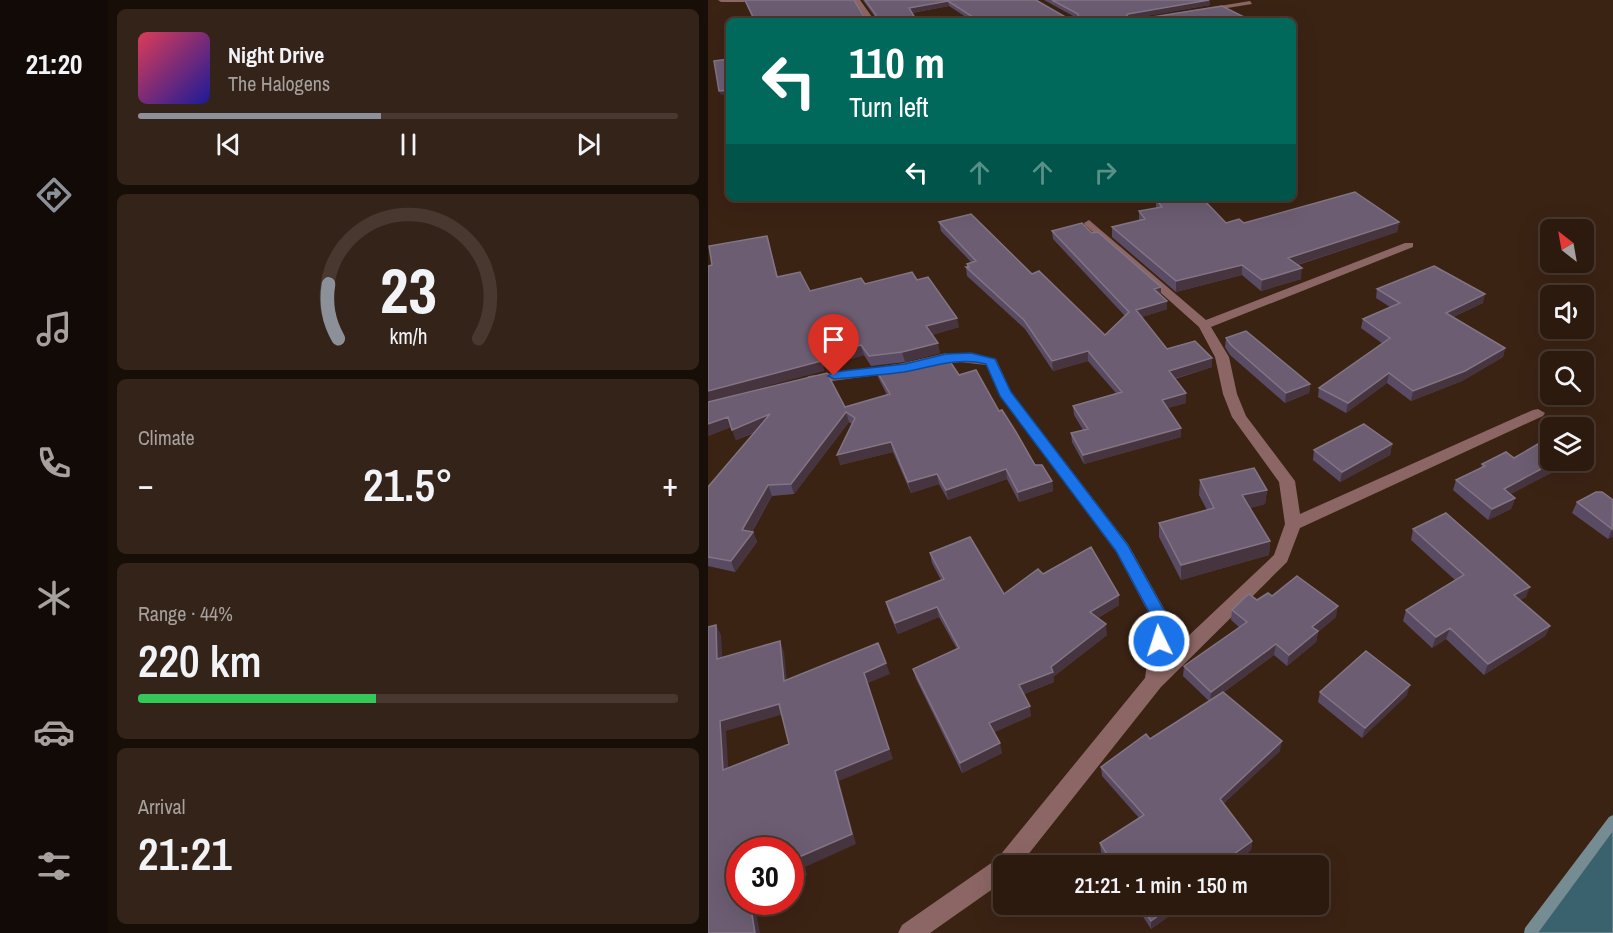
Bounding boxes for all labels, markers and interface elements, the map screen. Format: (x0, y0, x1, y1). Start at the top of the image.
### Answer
text: 110 m (849, 35, 945, 91)
text: Night Drive (228, 40, 324, 70)
icon: left (750, 42, 828, 120)
text: 21:20 (26, 46, 82, 82)
text: The Halogens (228, 70, 330, 97)
text: Turn left (849, 89, 928, 125)
icon: previous (212, 128, 245, 161)
icon: pause (392, 128, 425, 161)
icon: next (572, 128, 605, 161)
icon: left (900, 156, 933, 189)
icon: ahead (963, 156, 996, 189)
icon: ahead (1026, 156, 1059, 189)
icon: right (1089, 156, 1122, 189)
icon: directions (33, 174, 75, 216)
north arrow (1540, 219, 1594, 273)
map controls (1540, 219, 1594, 471)
text: 23 (380, 248, 436, 332)
button: sound (1540, 285, 1594, 339)
icon: music (33, 308, 75, 350)
pin (808, 314, 859, 376)
text: km/h (389, 322, 427, 351)
icon: arrive (817, 323, 850, 356)
button: search (1540, 351, 1594, 405)
button: layers (1540, 417, 1594, 471)
text: Climate (138, 424, 195, 451)
icon: phone (33, 442, 75, 484)
text: 21.5° (363, 454, 453, 515)
text: − (138, 462, 154, 506)
text: + (662, 462, 678, 506)
icon: climate (33, 577, 75, 619)
text: Range · 44% (138, 600, 233, 627)
position arrow (1127, 609, 1191, 673)
text: 220 km (138, 630, 262, 691)
icon: car (33, 711, 75, 753)
text: Arrival (138, 793, 185, 820)
text: 21:21 (138, 823, 232, 884)
speed limit sign: 30 (726, 837, 804, 915)
icon: filters (33, 845, 75, 887)
text: 21:21 · 1 min · 150 m (1074, 870, 1248, 900)

